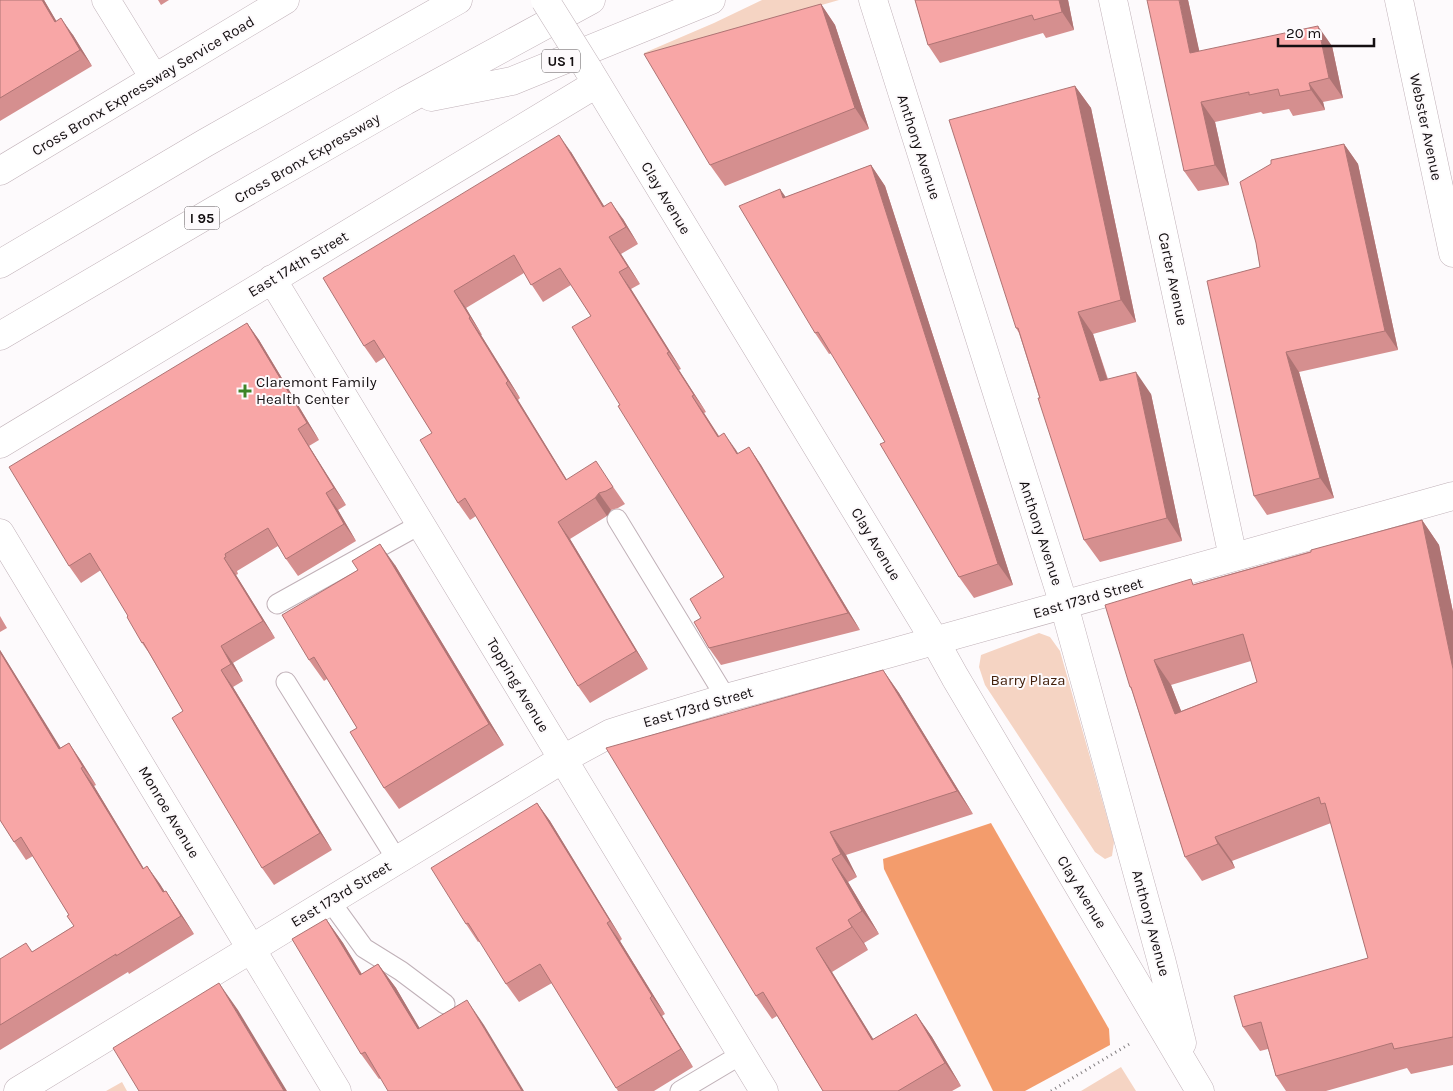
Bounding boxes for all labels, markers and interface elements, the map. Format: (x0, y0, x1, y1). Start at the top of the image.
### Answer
street label: Cross Bronx Expressway Service Road (28, 12, 258, 160)
scale bar (1278, 15, 1374, 47)
text: 20 m (1286, 24, 1321, 42)
road number: US 1 (542, 49, 580, 72)
street label: Webster Avenue (1406, 72, 1446, 182)
street label: Anthony Avenue (894, 92, 944, 202)
street label: Cross Bronx Expressway (231, 109, 383, 207)
street label: Clay Avenue (637, 158, 695, 238)
road number: I 95 (184, 207, 220, 230)
street label: East 174th Street (245, 227, 352, 301)
street label: Carter Avenue (1154, 231, 1192, 327)
place label: Claremont Family Health Center (256, 373, 377, 408)
marker: Claremont Family Health Center (238, 384, 252, 398)
street label: Anthony Avenue (1016, 478, 1066, 588)
street label: Clay Avenue (847, 504, 905, 584)
street label: East 173rd Street (1031, 574, 1145, 622)
street label: Topping Avenue (483, 635, 553, 735)
park label: Barry Plaza (990, 671, 1066, 689)
street label: East 173rd Street (641, 683, 755, 731)
street label: Monroe Avenue (134, 763, 204, 861)
street label: Clay Avenue (1053, 852, 1111, 932)
street label: East 173rd Street (288, 857, 395, 931)
street label: Anthony Avenue (1128, 868, 1174, 978)

